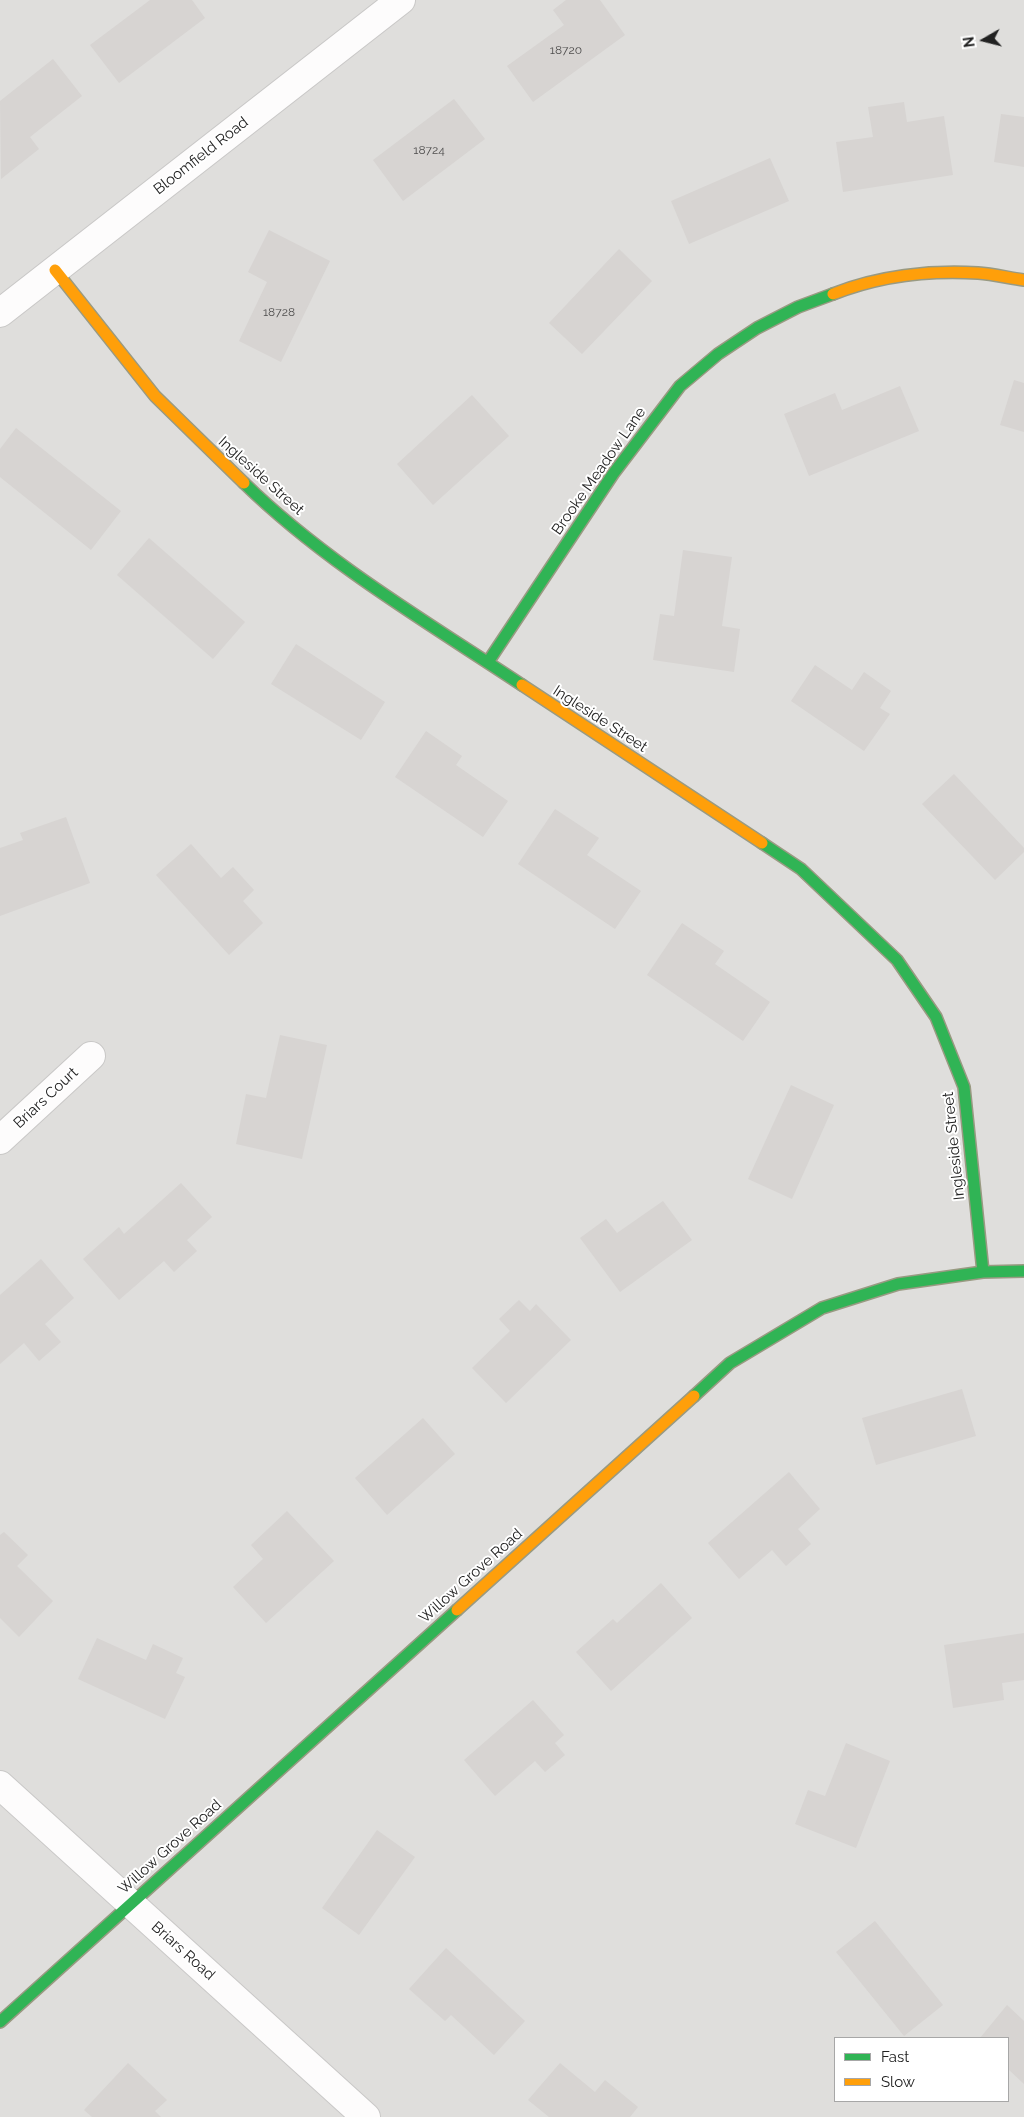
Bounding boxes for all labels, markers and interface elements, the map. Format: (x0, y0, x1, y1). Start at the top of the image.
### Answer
north arrow (959, 15, 1009, 65)
text: N (960, 36, 978, 48)
house number: 18720 (550, 43, 582, 57)
street label: Bloomfield Road (150, 113, 252, 199)
house number: 18724 (413, 143, 445, 157)
house number: 18728 (263, 305, 295, 319)
street label: Brooke Meadow Lane (548, 404, 650, 538)
street label: Ingleside Street (215, 433, 307, 519)
street label: Ingleside Street (550, 682, 650, 756)
street label: Briars Court (10, 1064, 82, 1132)
street label: Ingleside Street (939, 1091, 969, 1201)
street label: Willow Grove Road (416, 1525, 526, 1627)
street label: Willow Grove Road (115, 1796, 225, 1898)
street label: Briars Road (148, 1918, 218, 1984)
legend (834, 2037, 1009, 2102)
text: Fast (881, 2048, 909, 2066)
text: Slow (881, 2073, 915, 2091)

